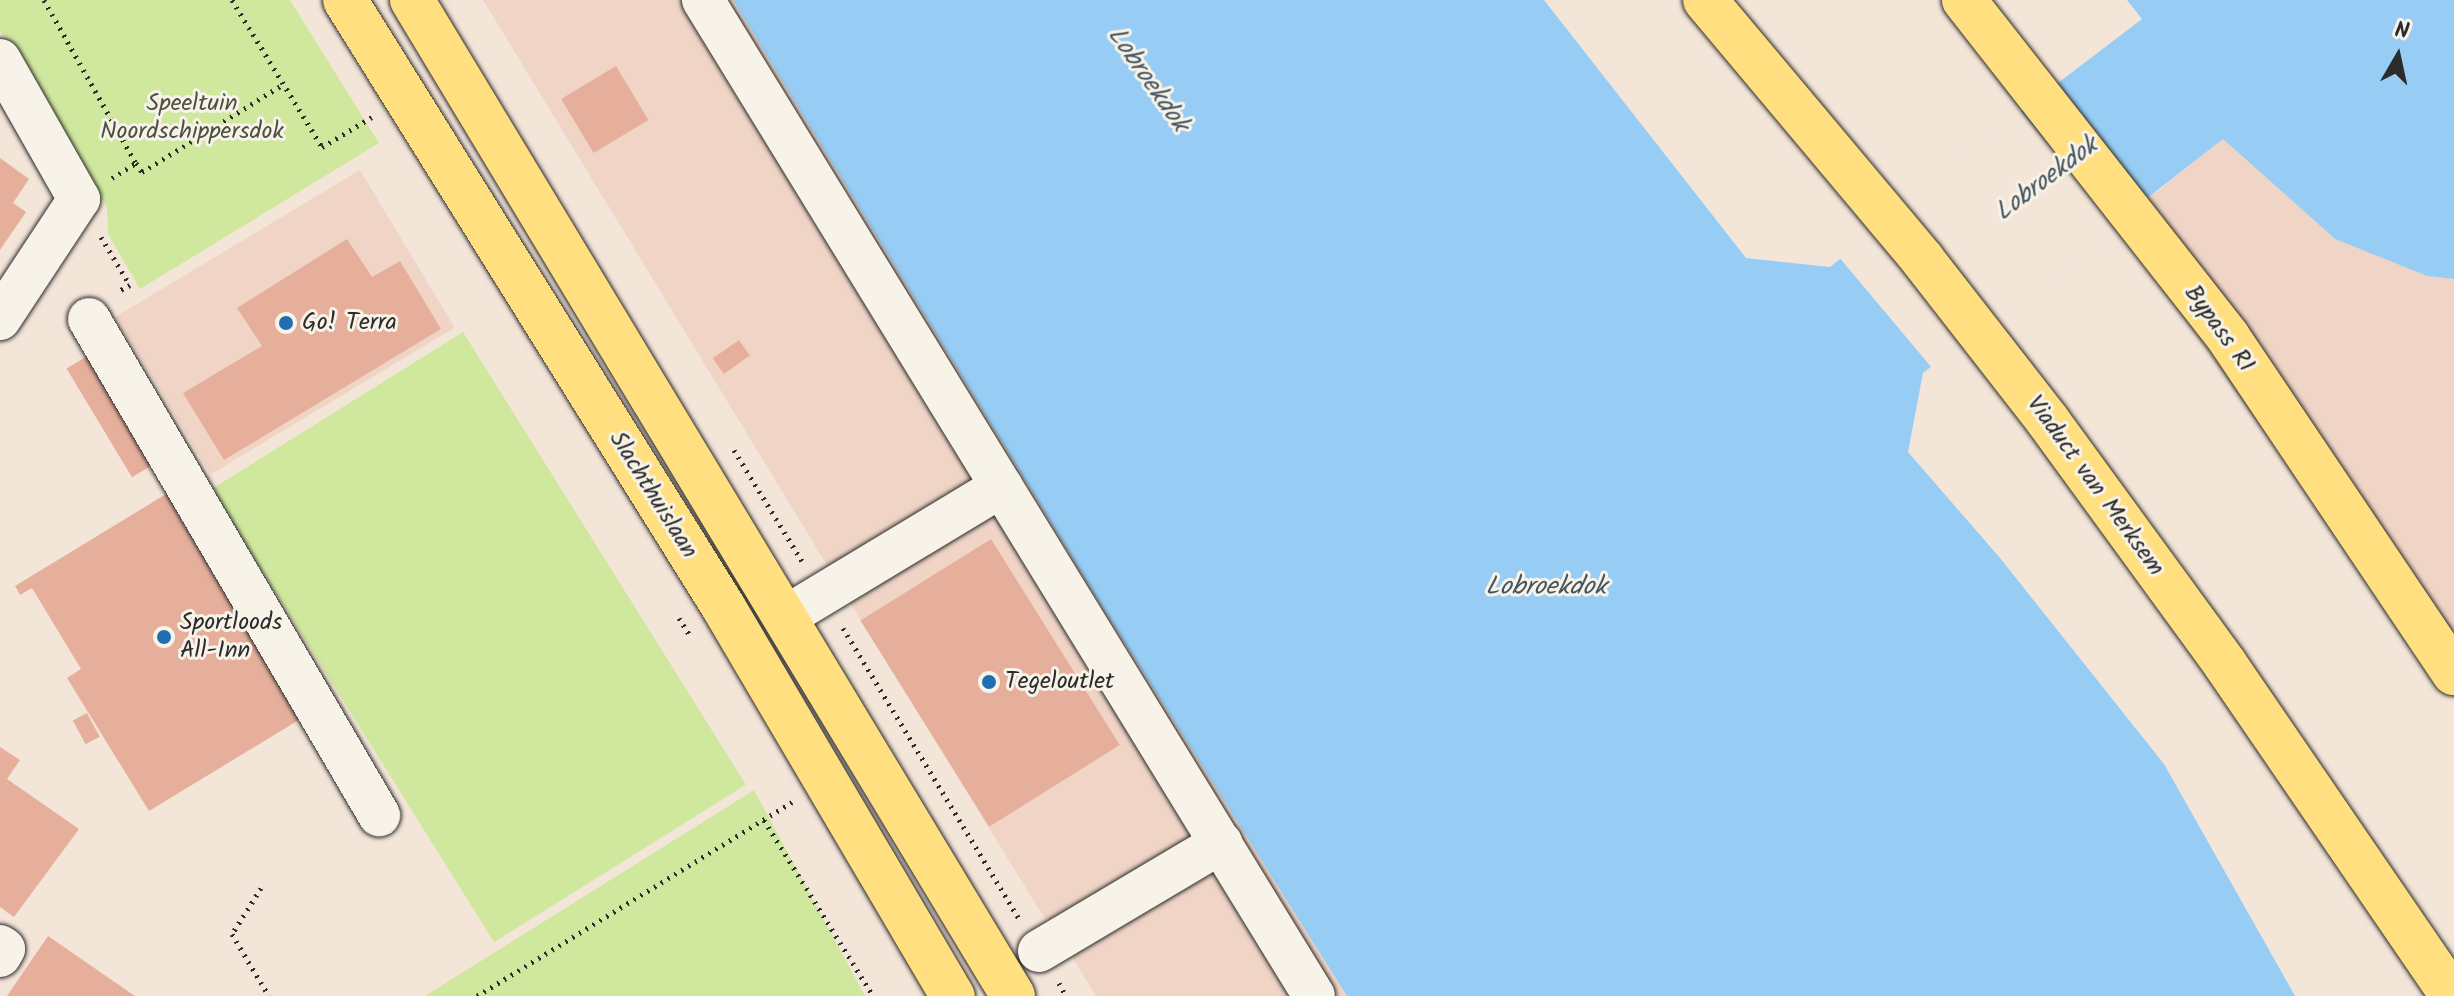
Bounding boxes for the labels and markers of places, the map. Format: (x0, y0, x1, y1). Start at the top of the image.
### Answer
place label: Go! Terra (302, 309, 397, 337)
marker: Go! Terra (277, 314, 295, 332)
place label: Sportloods All-Inn (180, 609, 282, 665)
marker: Sportloods All-Inn (155, 628, 173, 646)
place label: Tegeloutlet (1005, 668, 1114, 696)
marker: Tegeloutlet (980, 673, 998, 691)

